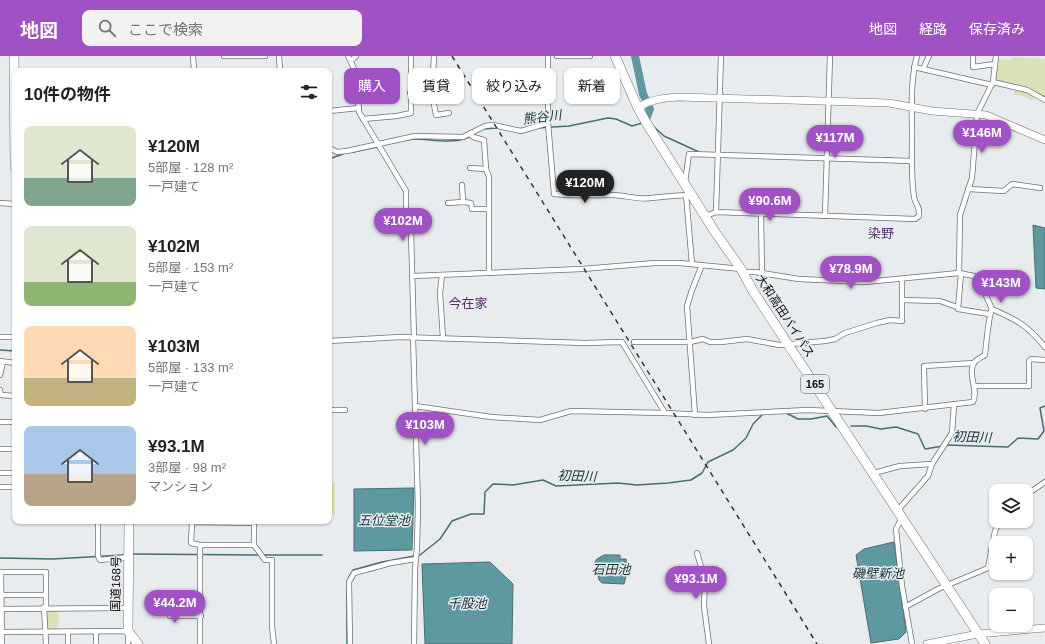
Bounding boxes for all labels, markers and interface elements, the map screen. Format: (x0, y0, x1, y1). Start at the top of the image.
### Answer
search box (82, 10, 362, 46)
icon: search (96, 17, 118, 39)
text: 地図 (20, 20, 58, 41)
text: ここで検索 (128, 21, 203, 38)
text: 地図 (869, 21, 897, 37)
text: 経路 (919, 21, 947, 37)
text: 保存済み (969, 21, 1025, 37)
chip: 購入 (344, 68, 400, 104)
chip: 賃貸 (408, 68, 464, 104)
chip: 絞り込み (472, 68, 556, 104)
chip: 新着 (564, 68, 620, 104)
icon: filters (298, 81, 320, 103)
text: 10件の物件 (24, 85, 111, 104)
water label: 熊谷川 (522, 107, 564, 127)
pin: ¥146M (954, 120, 1010, 154)
pin: ¥117M (807, 125, 863, 159)
text: ¥146M (962, 125, 1002, 140)
text: ¥117M (815, 130, 855, 145)
text: ¥120M (148, 137, 200, 156)
icon: home (56, 142, 104, 190)
text: 5部屋 · 128 m² (148, 160, 233, 175)
pin: ¥120M (557, 170, 613, 204)
text: ¥120M (565, 175, 605, 190)
text: 一戸建て (148, 179, 200, 194)
pin: ¥90.6M (737, 188, 803, 222)
text: ¥90.6M (748, 193, 792, 208)
pin: ¥102M (375, 208, 431, 242)
text: ¥102M (383, 213, 423, 228)
district label: 染野 (868, 226, 894, 241)
text: ¥102M (148, 237, 200, 256)
icon: home (56, 242, 104, 290)
pin: ¥78.9M (818, 256, 884, 290)
text: 5部屋 · 153 m² (148, 260, 233, 275)
text: ¥78.9M (829, 261, 873, 276)
pin: ¥143M (973, 270, 1029, 304)
street label: 大和高田バイパス (753, 272, 817, 360)
text: ¥143M (981, 275, 1021, 290)
text: 一戸建て (148, 279, 200, 294)
district label: 今在家 (448, 296, 488, 311)
text: ¥103M (148, 337, 200, 356)
icon: home (56, 342, 104, 390)
text: 5部屋 · 133 m² (148, 360, 233, 375)
road number: 165 (801, 375, 829, 393)
text: 一戸建て (148, 379, 200, 394)
pin: ¥103M (397, 412, 453, 446)
text: ¥103M (405, 417, 445, 432)
water label: 初田川 (952, 429, 994, 445)
text: ¥93.1M (148, 437, 205, 456)
icon: home (56, 442, 104, 490)
text: 3部屋 · 98 m² (148, 460, 226, 475)
water label: 初田川 (557, 468, 599, 484)
text: マンション (148, 479, 213, 494)
map controls (989, 484, 1033, 632)
button: layers (989, 484, 1033, 528)
water label: 五位堂池 (358, 513, 412, 528)
button: + (989, 536, 1033, 580)
street label: 国道168号 (109, 556, 123, 612)
water label: 石田池 (591, 562, 632, 577)
pin: ¥93.1M (663, 566, 729, 600)
water label: 磯壁新池 (852, 566, 906, 581)
text: ¥93.1M (674, 571, 718, 586)
button: − (989, 588, 1033, 632)
pin: ¥44.2M (142, 590, 208, 624)
text: ¥44.2M (153, 595, 197, 610)
water label: 千股池 (447, 596, 488, 611)

